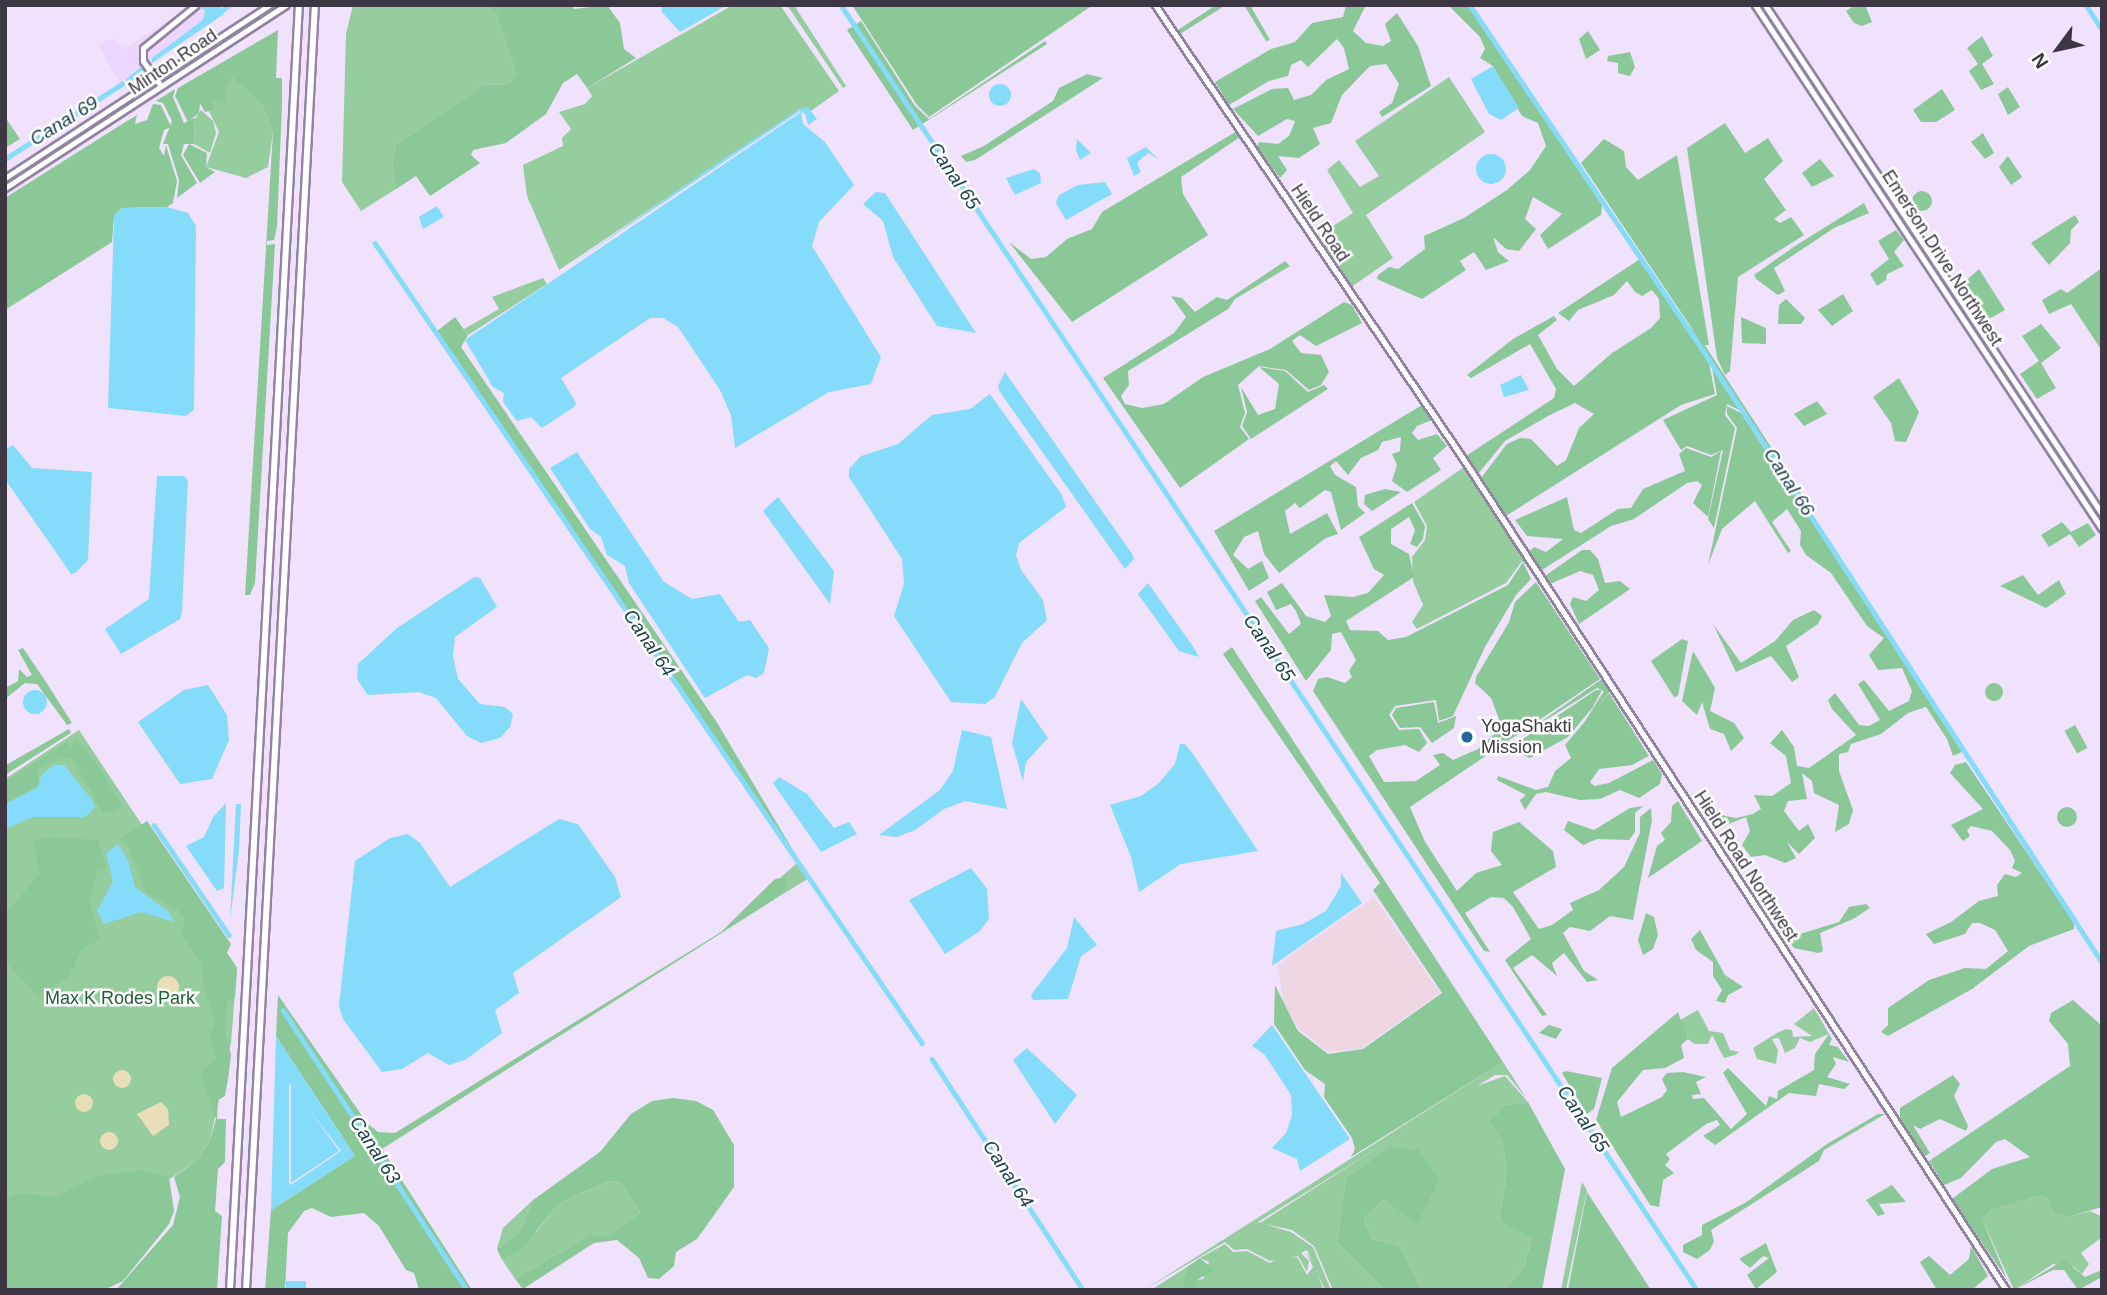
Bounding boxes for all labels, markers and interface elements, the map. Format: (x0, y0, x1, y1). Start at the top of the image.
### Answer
north arrow (2023, 14, 2093, 84)
street label: Minton Road (125, 25, 221, 99)
text: N (2027, 49, 2053, 72)
water label: Canal 69 (26, 91, 102, 151)
water label: Canal 65 (923, 138, 985, 214)
street label: Emerson Drive Northwest (1877, 166, 2007, 350)
street label: Hield Road (1286, 180, 1354, 266)
water label: Canal 66 (1759, 444, 1819, 520)
water label: Canal 64 (618, 605, 680, 681)
water label: Canal 65 (1238, 610, 1300, 686)
place label: YogaShakti Mission (1481, 716, 1571, 758)
marker: YogaShakti Mission (1459, 729, 1475, 745)
street label: Hield Road Northwest (1689, 787, 1803, 945)
park label: Max K Rodes Park (45, 987, 195, 1009)
water label: Canal 65 (1552, 1081, 1614, 1157)
water label: Canal 63 (345, 1112, 405, 1188)
water label: Canal 64 (978, 1136, 1038, 1212)

